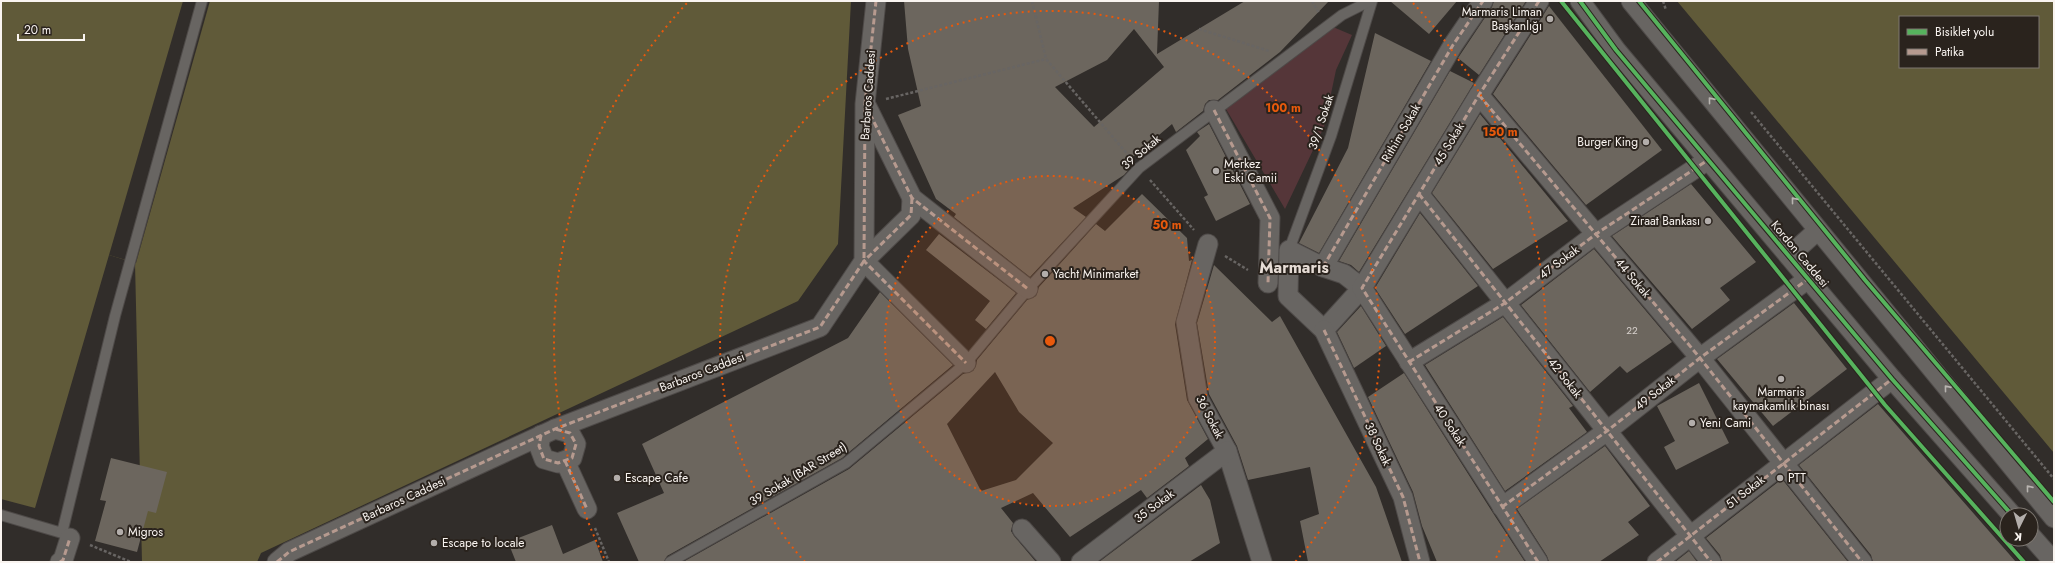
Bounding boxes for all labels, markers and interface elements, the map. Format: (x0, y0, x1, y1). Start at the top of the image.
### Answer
place label: Marmaris Liman Başkanlığı (1462, 3, 1542, 35)
marker: Marmaris Liman Başkanlığı (1545, 14, 1555, 24)
scale bar (18, 16, 84, 42)
legend (1899, 16, 2039, 68)
text: 20 m (24, 21, 51, 39)
text: Bisiklet yolu (1935, 23, 1994, 41)
text: Patika (1935, 43, 1964, 61)
street label: Barbaros Caddesi (856, 50, 880, 140)
street label: 39/1 Sokak (1304, 91, 1339, 152)
one-way arrow (1709, 97, 1716, 104)
text: 100 m (1265, 99, 1301, 117)
street label: Rithim Sokak (1377, 100, 1425, 165)
street label: 45 Sokak (1429, 119, 1469, 169)
text: 150 m (1482, 123, 1518, 141)
street label: 39 Sokak (1117, 130, 1165, 174)
place label: Burger King (1577, 133, 1638, 151)
marker: Burger King (1641, 137, 1651, 147)
place label: Merkez Eski Camii (1224, 155, 1277, 187)
marker: Merkez Eski Camii (1211, 166, 1221, 176)
one-way arrow (1791, 198, 1798, 205)
place label: Ziraat Bankası (1630, 212, 1700, 230)
text: 50 m (1152, 216, 1182, 234)
marker: Ziraat Bankası (1703, 216, 1713, 226)
street label: Kordon Caddesi (1767, 217, 1833, 291)
street label: 47 Sokak (1535, 240, 1584, 283)
street label: 44 Sokak (1611, 254, 1655, 302)
district label: Marmaris (1259, 256, 1329, 279)
place label: Yacht Minimarket (1053, 265, 1139, 283)
marker: Yacht Minimarket (1040, 269, 1050, 279)
house number: 22 (1626, 323, 1638, 338)
centre of rings (1043, 334, 1057, 348)
street label: Barbaros Caddesi (657, 347, 747, 397)
street label: 42 Sokak (1543, 354, 1587, 403)
street label: 49 Sokak (1631, 371, 1680, 415)
marker: Marmaris kaymakamlık binası (1776, 374, 1786, 384)
place label: Marmaris kaymakamlık binası (1733, 383, 1829, 415)
one-way arrow (1944, 385, 1951, 392)
street label: 36 Sokak (1191, 392, 1229, 442)
street label: 40 Sokak (1430, 400, 1471, 450)
place label: Yeni Cami (1700, 414, 1751, 432)
marker: Yeni Cami (1687, 418, 1697, 428)
street label: 38 Sokak (1360, 419, 1396, 469)
street label: 39 Sokak (BAR Street) (746, 438, 850, 510)
place label: Escape Cafe (625, 469, 688, 487)
place label: PTT (1788, 469, 1806, 487)
street label: 51 Sokak (1722, 471, 1769, 513)
street label: Barbaros Caddesi (359, 472, 449, 526)
marker: Escape Cafe (612, 473, 622, 483)
marker: PTT (1775, 473, 1785, 483)
street label: 35 Sokak (1130, 484, 1179, 527)
one-way arrow (2027, 485, 2034, 493)
north arrow (1999, 507, 2039, 547)
place label: Migros (128, 523, 163, 541)
marker: Migros (115, 527, 125, 537)
text: K (2013, 529, 2023, 545)
place label: Escape to locale (442, 534, 524, 552)
marker: Escape to locale (429, 538, 439, 548)

